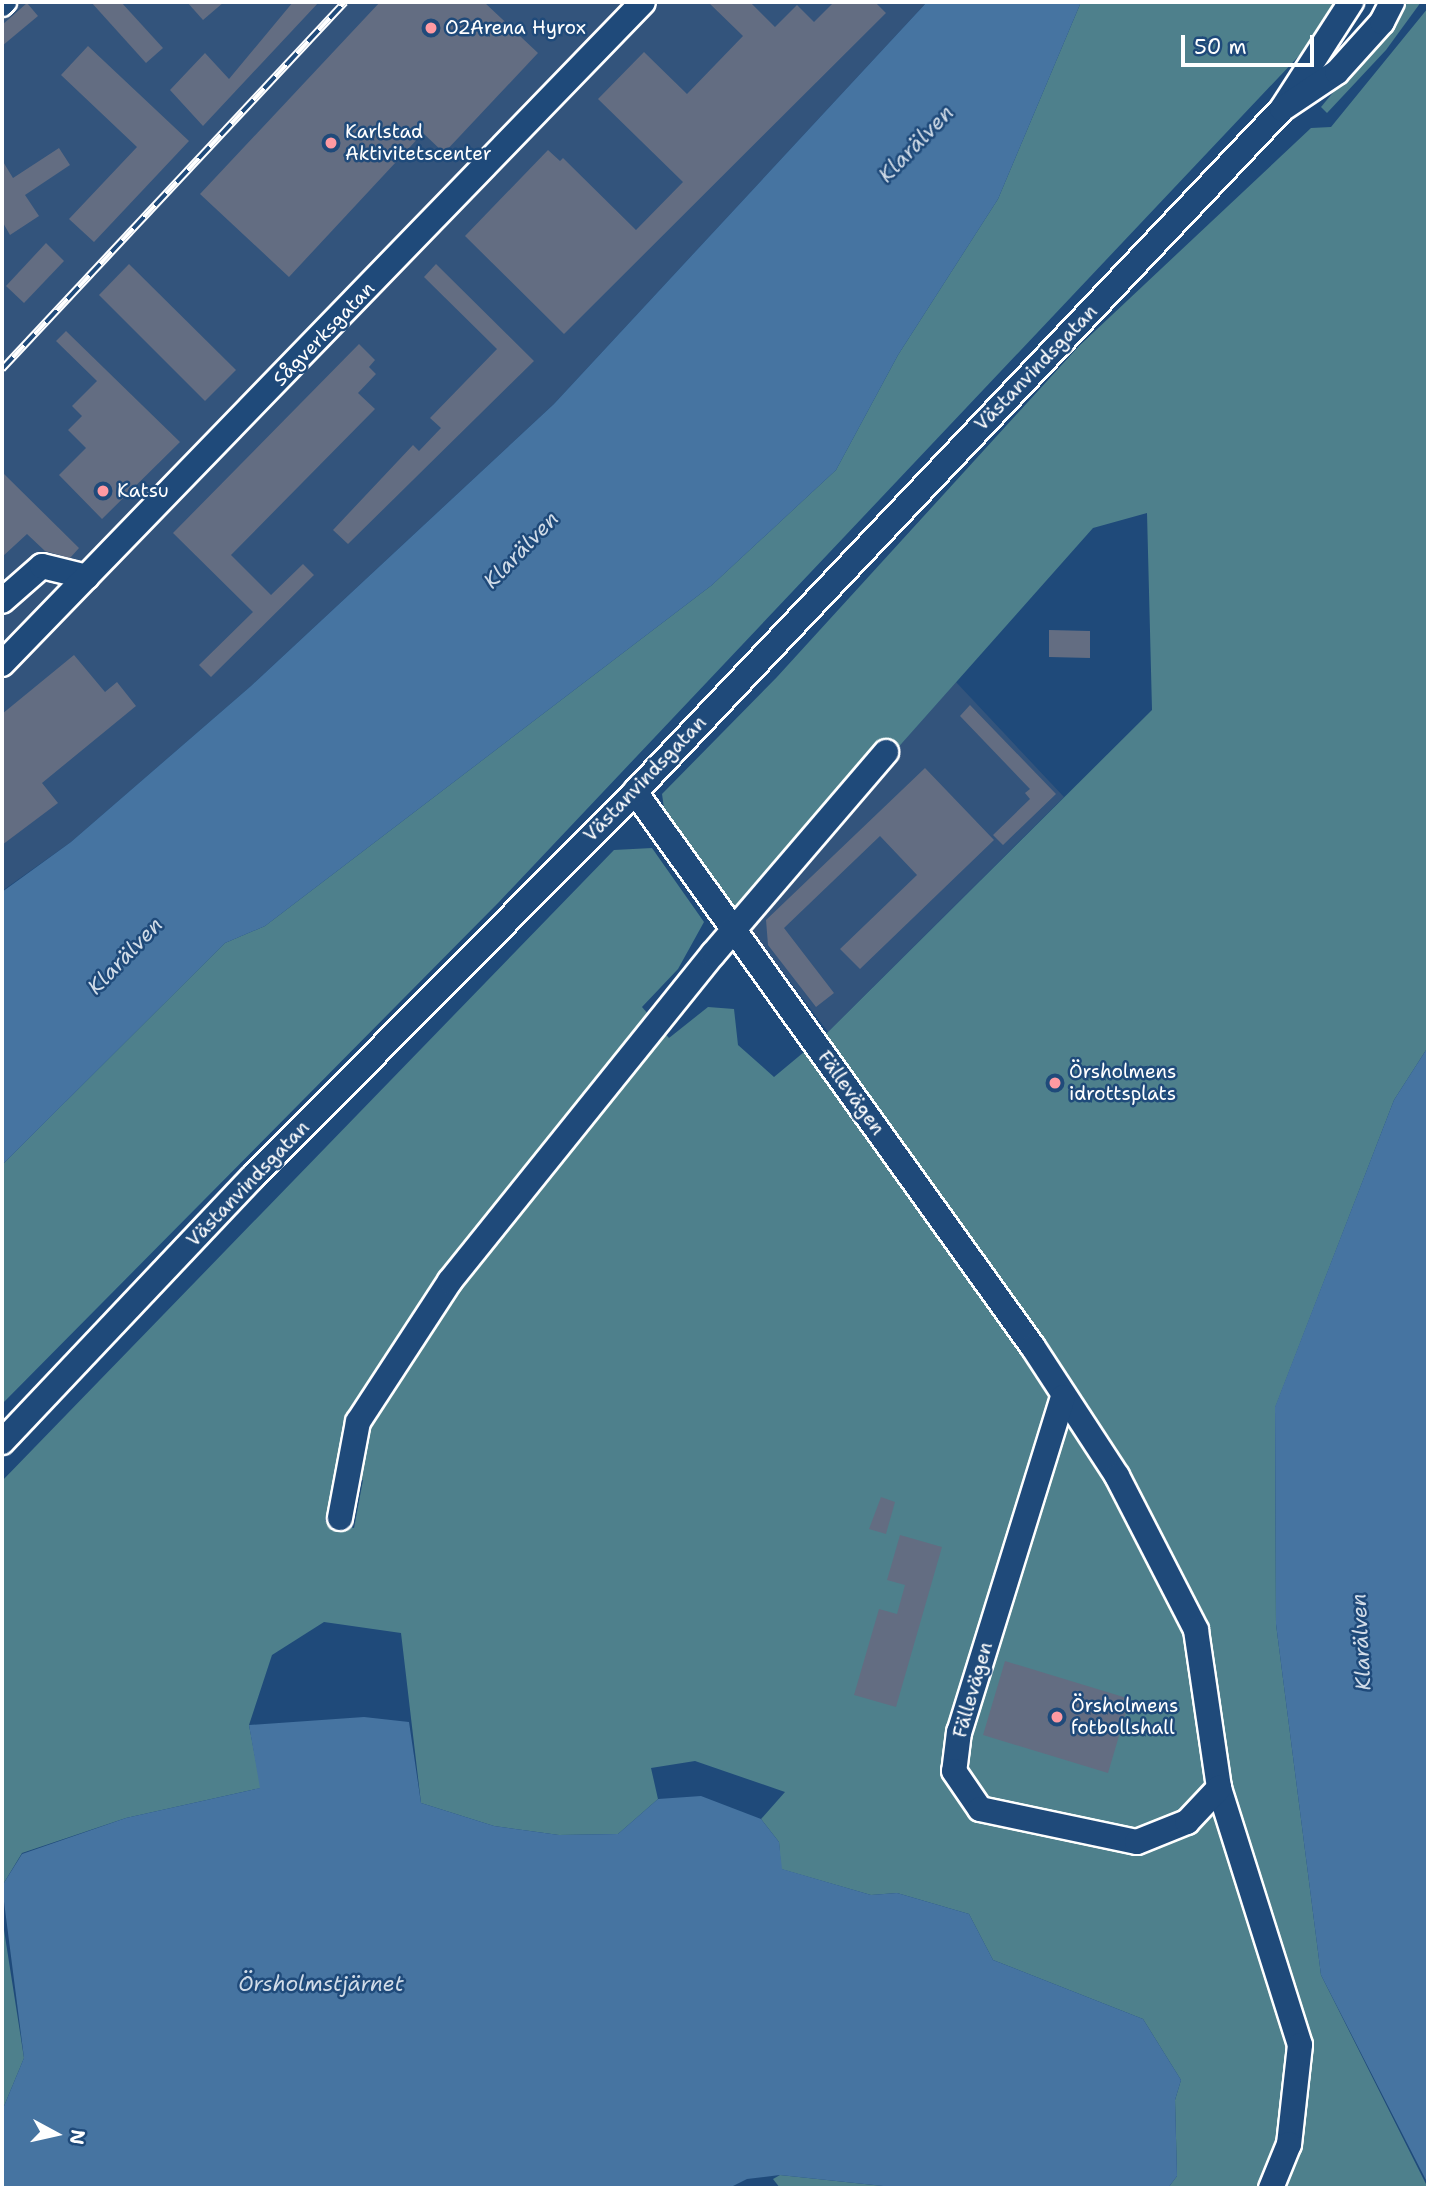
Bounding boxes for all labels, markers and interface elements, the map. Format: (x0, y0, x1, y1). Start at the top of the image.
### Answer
place label: O2Arena Hyrox (445, 17, 586, 39)
marker: O2Arena Hyrox (423, 20, 439, 36)
scale bar (1185, 21, 1318, 65)
text: 50 m (1194, 33, 1247, 61)
water label: Klarälven (873, 100, 959, 188)
place label: Karlstad Aktivitetscenter (345, 121, 492, 165)
marker: Karlstad Aktivitetscenter (323, 135, 339, 151)
street label: Sågverksgatan (269, 277, 379, 391)
street label: Västanvindsgatan (970, 300, 1102, 436)
place label: Katsu (117, 480, 169, 502)
marker: Katsu (95, 483, 111, 499)
water label: Klarälven (478, 506, 564, 594)
street label: Västanvindsgatan (579, 711, 711, 847)
water label: Klarälven (82, 912, 168, 1000)
street label: Fällevägen (813, 1047, 889, 1139)
place label: Örsholmens idrottsplats (1069, 1061, 1176, 1105)
marker: Örsholmens idrottsplats (1047, 1075, 1063, 1091)
street label: Västanvindsgatan (182, 1116, 314, 1252)
water label: Klarälven (1346, 1593, 1376, 1691)
street label: Fällevägen (948, 1640, 998, 1740)
place label: Örsholmens fotbollshall (1071, 1695, 1178, 1739)
marker: Örsholmens fotbollshall (1049, 1709, 1065, 1725)
water label: Örsholmstjärnet (238, 1971, 404, 1997)
north arrow (21, 2099, 91, 2169)
text: N (64, 2128, 91, 2146)

